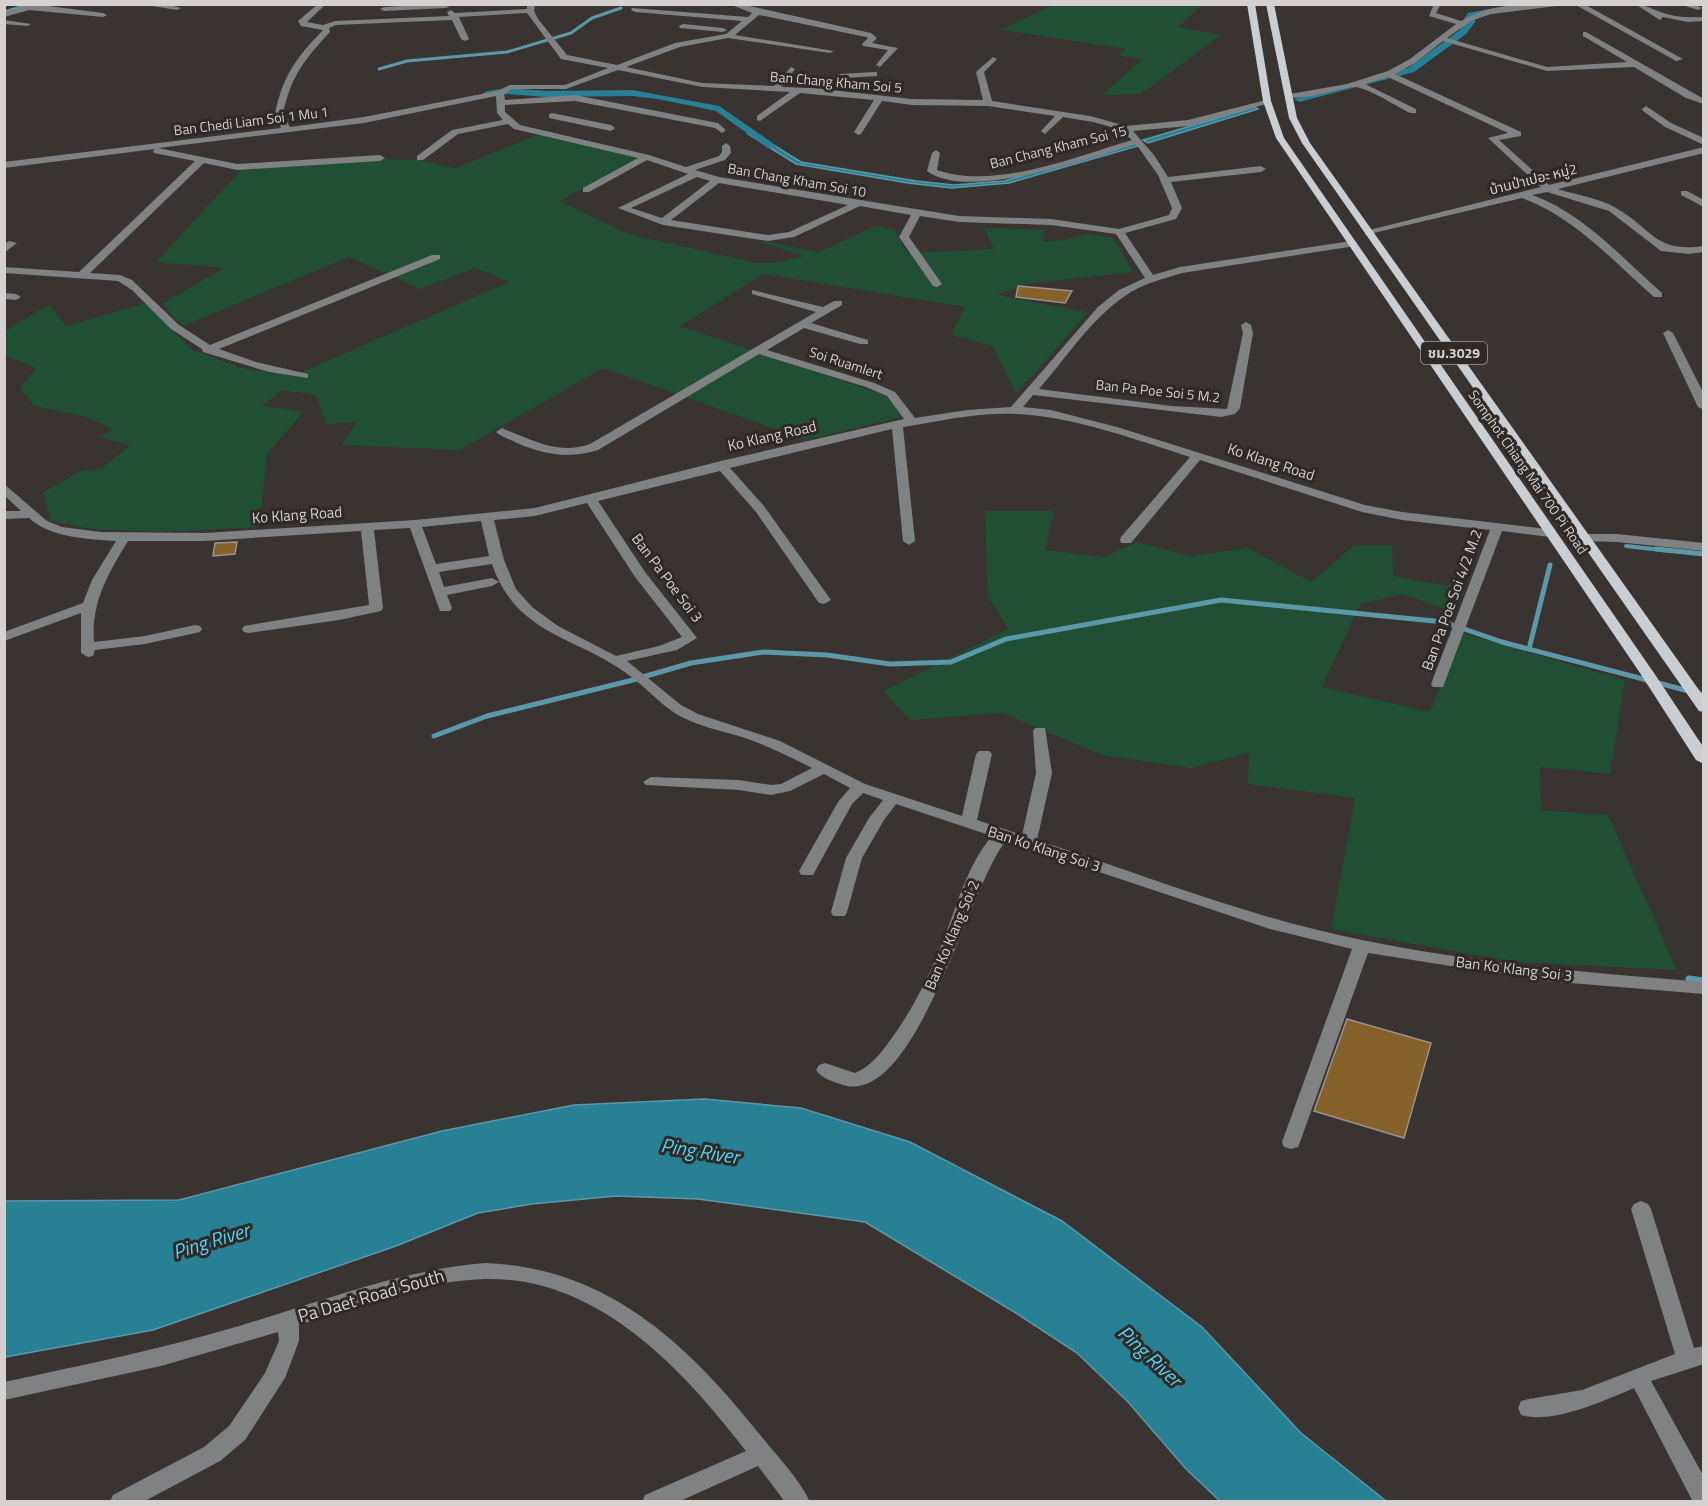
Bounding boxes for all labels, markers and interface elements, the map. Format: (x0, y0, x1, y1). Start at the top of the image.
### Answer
street label: Ban Chang Kham Soi 5 (769, 65, 903, 98)
street label: Ban Chedi Liam Soi 1 Mu 1 (172, 101, 330, 140)
street label: Ban Chang Kham Soi 15 (987, 119, 1129, 174)
street label: Ban Chang Kham Soi 10 (726, 157, 868, 202)
street label: บ้านป่าเปอะ หมู่2 (1487, 157, 1579, 200)
street label: Soi Ruamlert (807, 341, 886, 384)
road number: ชม.3029 (1421, 342, 1487, 364)
street label: Ban Pa Poe Soi 5 M.2 (1095, 374, 1221, 407)
street label: Somphot Chiang Mai 700 Pi Road (1464, 385, 1593, 558)
street label: Ko Klang Road (725, 414, 819, 457)
street label: Ko Klang Road (1225, 437, 1318, 486)
street label: Ko Klang Road (251, 500, 343, 529)
street label: Ban Pa Poe Soi 4/2 M.2 (1415, 526, 1488, 674)
street label: Ban Pa Poe Soi 3 (626, 528, 709, 627)
street label: Ban Ko Klang Soi 3 (985, 819, 1103, 878)
street label: Ban Ko Klang Soi 2 (918, 876, 985, 993)
street label: Ban Ko Klang Soi 3 (1454, 950, 1574, 987)
water label: Ping River (659, 1129, 744, 1172)
water label: Ping River (169, 1213, 256, 1267)
street label: Pa Daet Road South (294, 1262, 447, 1329)
water label: Ping River (1111, 1318, 1192, 1396)

